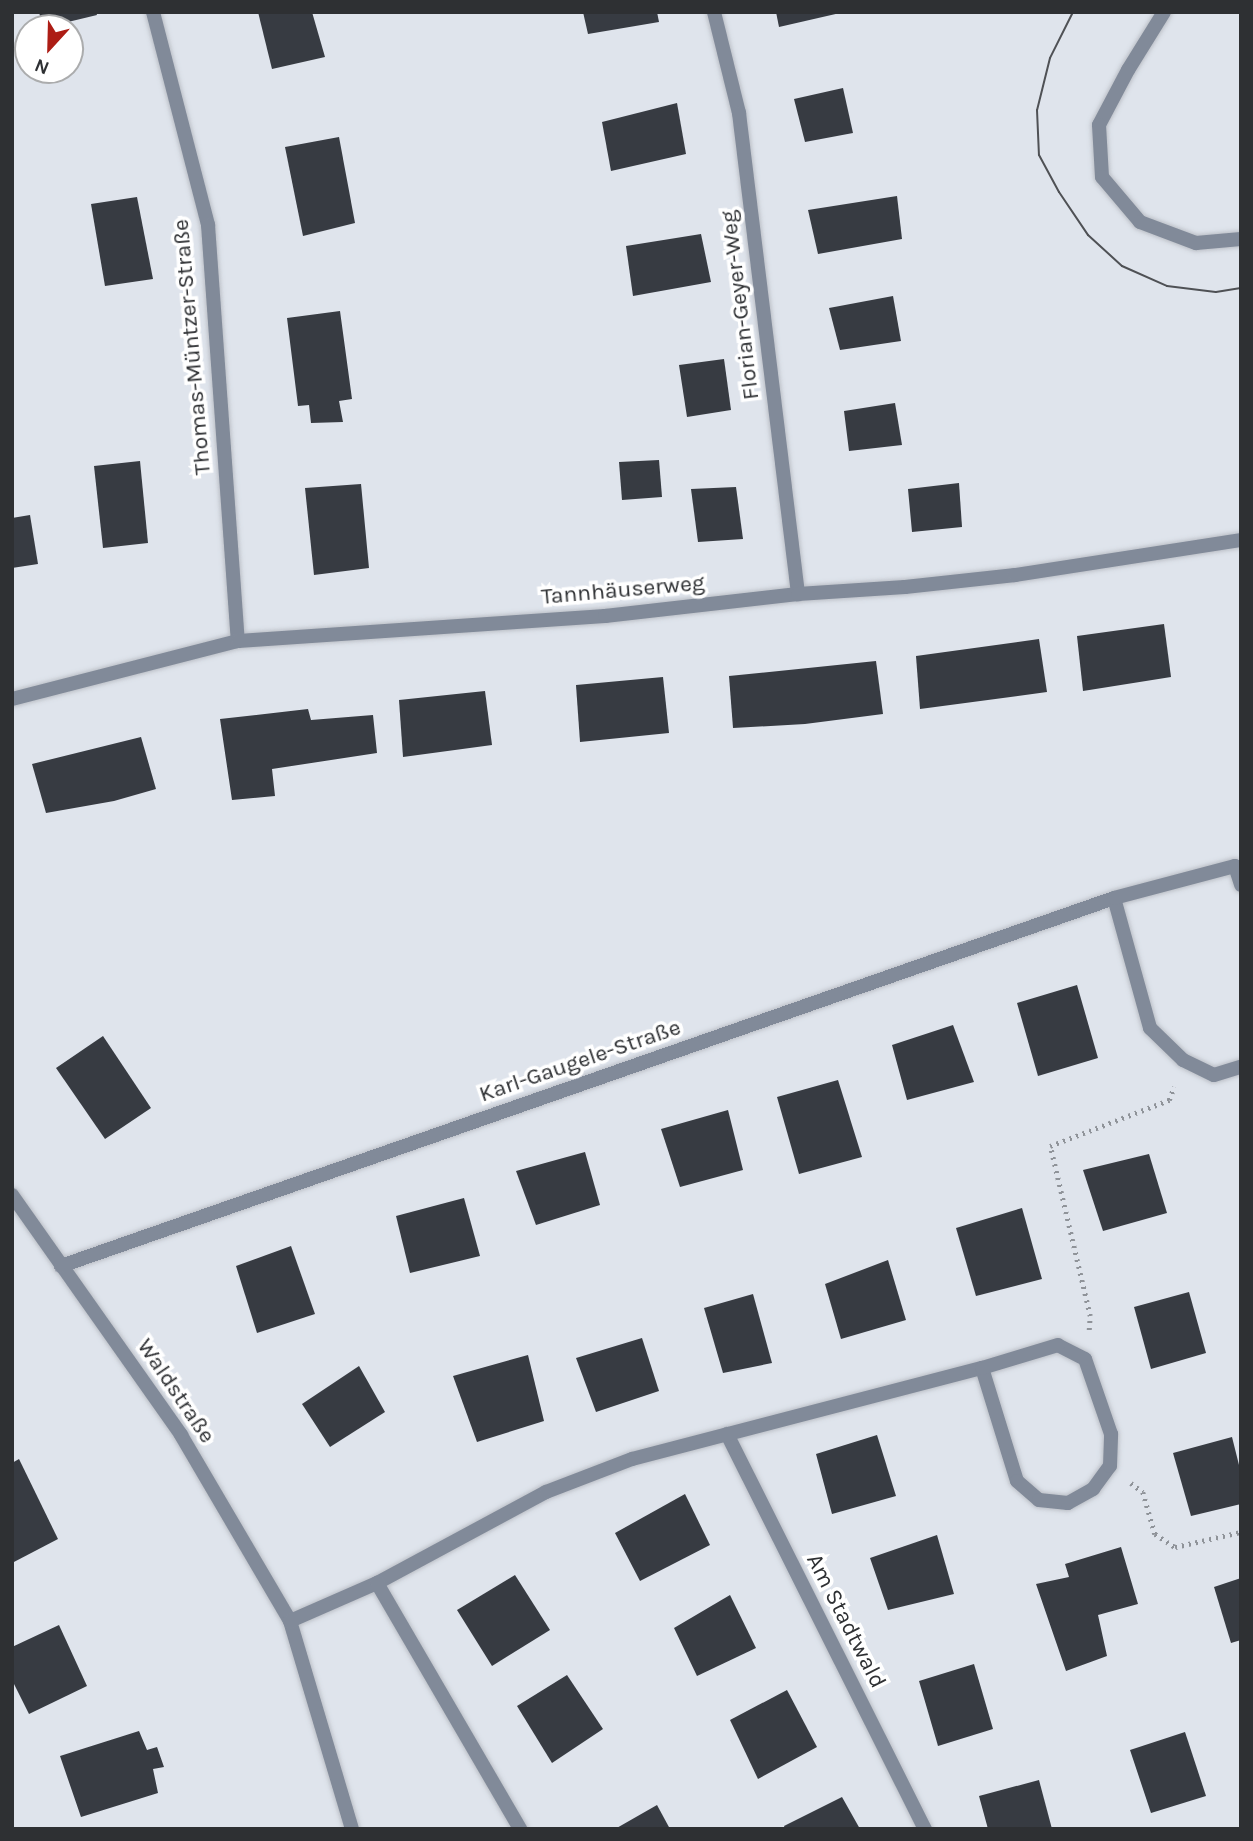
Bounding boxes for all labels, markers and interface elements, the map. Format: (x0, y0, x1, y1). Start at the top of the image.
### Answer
north arrow (14, 14, 84, 84)
text: N (31, 54, 52, 79)
street label: Florian-Geyer-Weg (715, 209, 765, 401)
street label: Thomas-Müntzer-Straße (167, 218, 217, 476)
street label: Tannhäuserweg (540, 569, 706, 611)
street label: Karl-Gaugele-Straße (476, 1014, 684, 1108)
street label: Waldstraße (131, 1333, 221, 1449)
street label: Am Stadtwald (800, 1549, 892, 1693)

